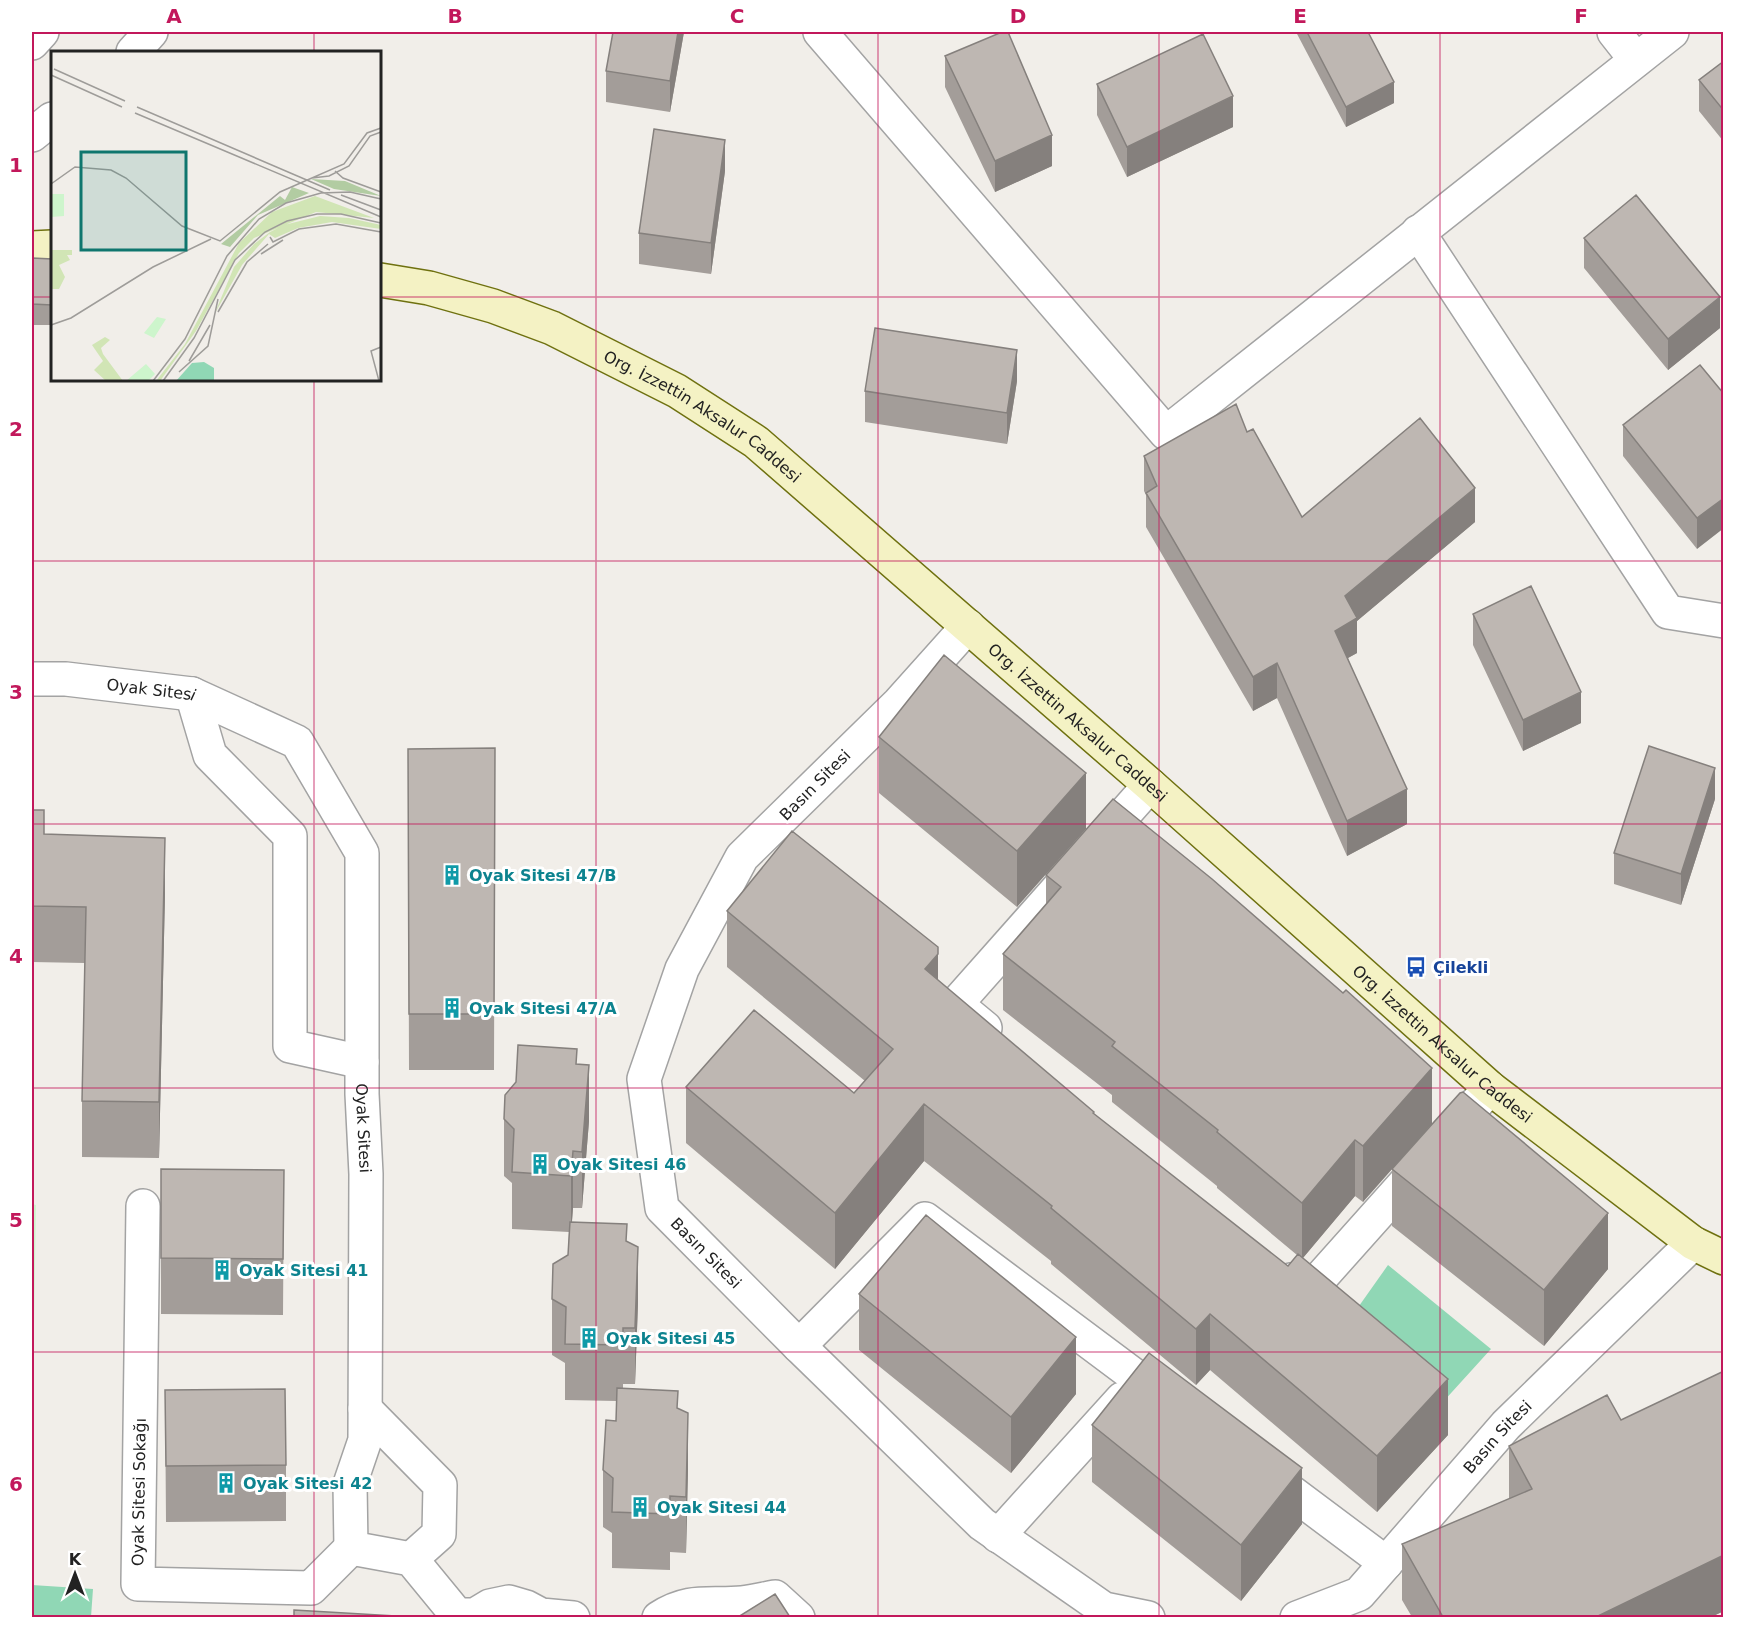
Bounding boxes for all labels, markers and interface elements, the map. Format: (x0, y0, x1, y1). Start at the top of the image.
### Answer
text: A (166, 4, 182, 28)
text: B (447, 4, 463, 28)
text: C (730, 4, 744, 28)
text: D (1010, 4, 1026, 28)
text: E (1293, 4, 1307, 28)
text: F (1574, 4, 1588, 28)
inset map (51, 51, 381, 381)
text: 1 (9, 153, 23, 177)
street label: Org. İzzettin Aksalur Caddesi (601, 346, 805, 486)
text: 2 (9, 417, 23, 441)
street label: Org. İzzettin Aksalur Caddesi (984, 639, 1171, 806)
street label: Oyak Sitesi (106, 674, 200, 704)
text: 3 (9, 680, 23, 704)
street label: Basın Sitesi (776, 746, 854, 824)
building icon: Oyak Sitesi 47/B (440, 863, 464, 887)
place label: Oyak Sitesi 47/B (469, 866, 616, 885)
text: 4 (9, 944, 23, 968)
bus stop icon: Çilekli (1404, 955, 1428, 979)
place label: Çilekli (1433, 958, 1488, 977)
street label: Org. İzzettin Aksalur Caddesi (1349, 961, 1536, 1126)
building icon: Oyak Sitesi 47/A (440, 996, 464, 1020)
place label: Oyak Sitesi 47/A (469, 999, 617, 1018)
street label: Oyak Sitesi (353, 1083, 375, 1173)
building icon: Oyak Sitesi 46 (528, 1152, 552, 1176)
place label: Oyak Sitesi 46 (557, 1155, 686, 1174)
text: 5 (9, 1208, 23, 1232)
street label: Basın Sitesi (667, 1213, 746, 1292)
building icon: Oyak Sitesi 41 (210, 1258, 234, 1282)
place label: Oyak Sitesi 41 (239, 1261, 368, 1280)
building icon: Oyak Sitesi 45 (577, 1326, 601, 1350)
place label: Oyak Sitesi 45 (606, 1329, 735, 1348)
street label: Basın Sitesi (1459, 1396, 1535, 1477)
street label: Oyak Sitesi Sokağı (128, 1418, 150, 1566)
building icon: Oyak Sitesi 42 (214, 1471, 238, 1495)
text: 6 (9, 1472, 23, 1496)
place label: Oyak Sitesi 42 (243, 1474, 372, 1493)
building icon: Oyak Sitesi 44 (628, 1495, 652, 1519)
place label: Oyak Sitesi 44 (657, 1498, 786, 1517)
north arrow (45, 1544, 105, 1604)
text: K (69, 1550, 82, 1569)

